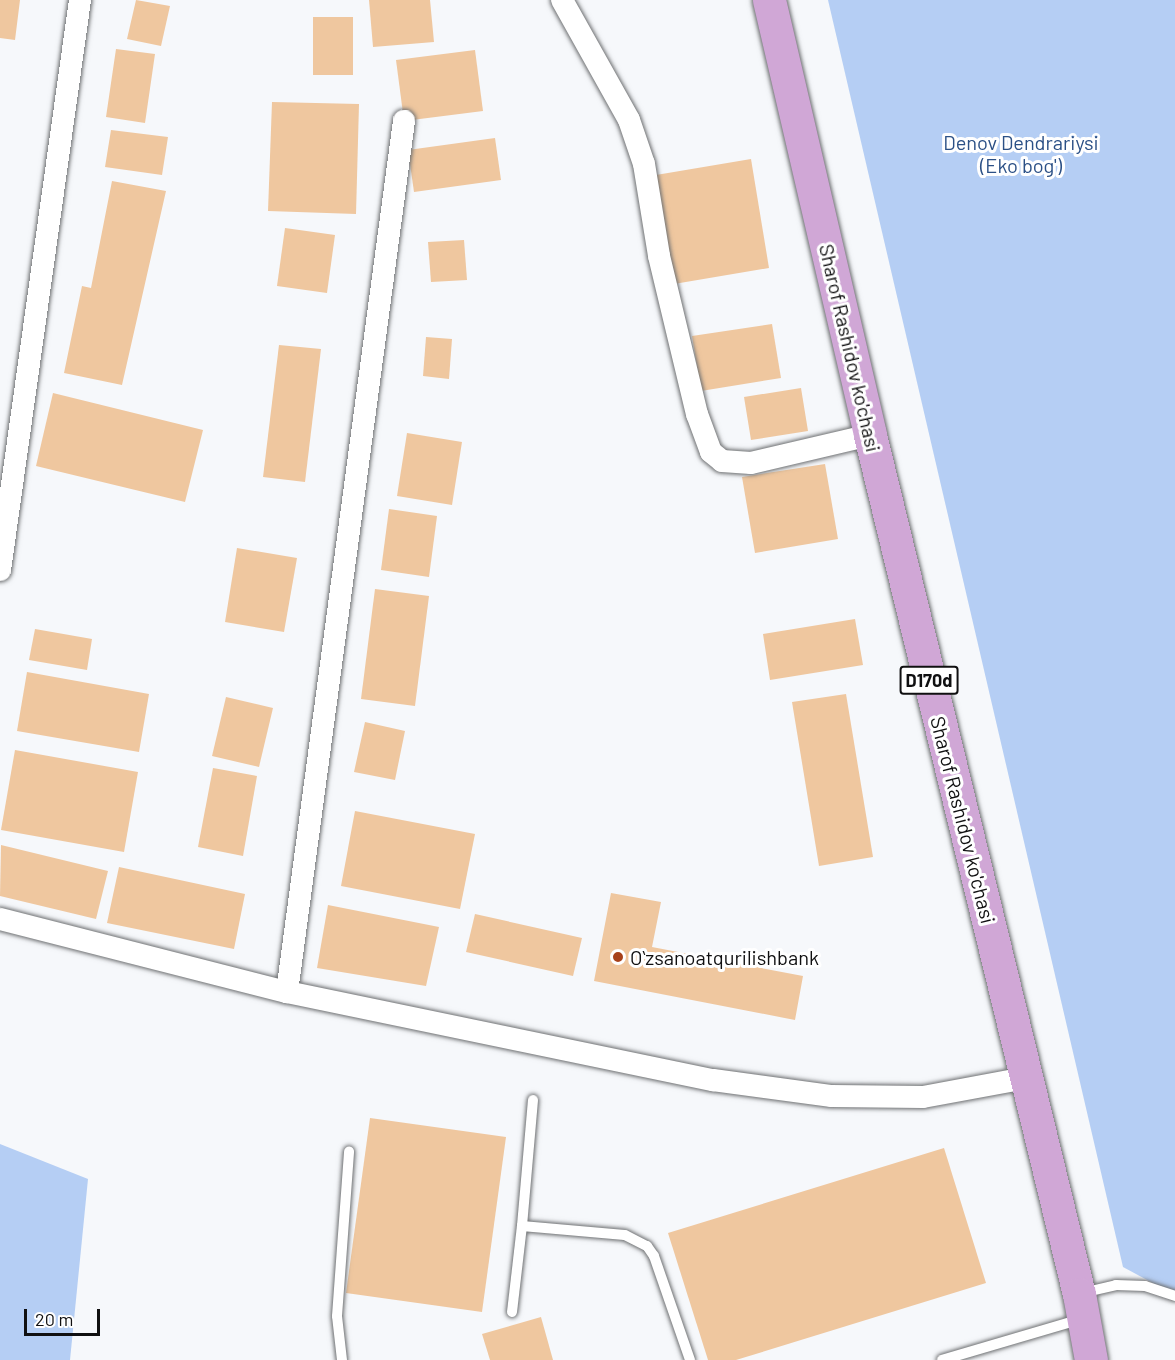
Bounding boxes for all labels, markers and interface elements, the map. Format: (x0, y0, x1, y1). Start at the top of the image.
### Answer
park label: Denov Dendrariysi (Eko bog') (943, 130, 1099, 177)
street label: Sharof Rashidov ko'chasi (814, 242, 886, 454)
road number: D170d (899, 665, 959, 695)
street label: Sharof Rashidov ko'chasi (926, 714, 1000, 926)
place label: Oʻzsanoatqurilishbank (630, 945, 819, 969)
marker: Oʻzsanoatqurilishbank (611, 950, 625, 964)
scale bar (27, 1297, 104, 1335)
text: 20 m (35, 1308, 73, 1330)

